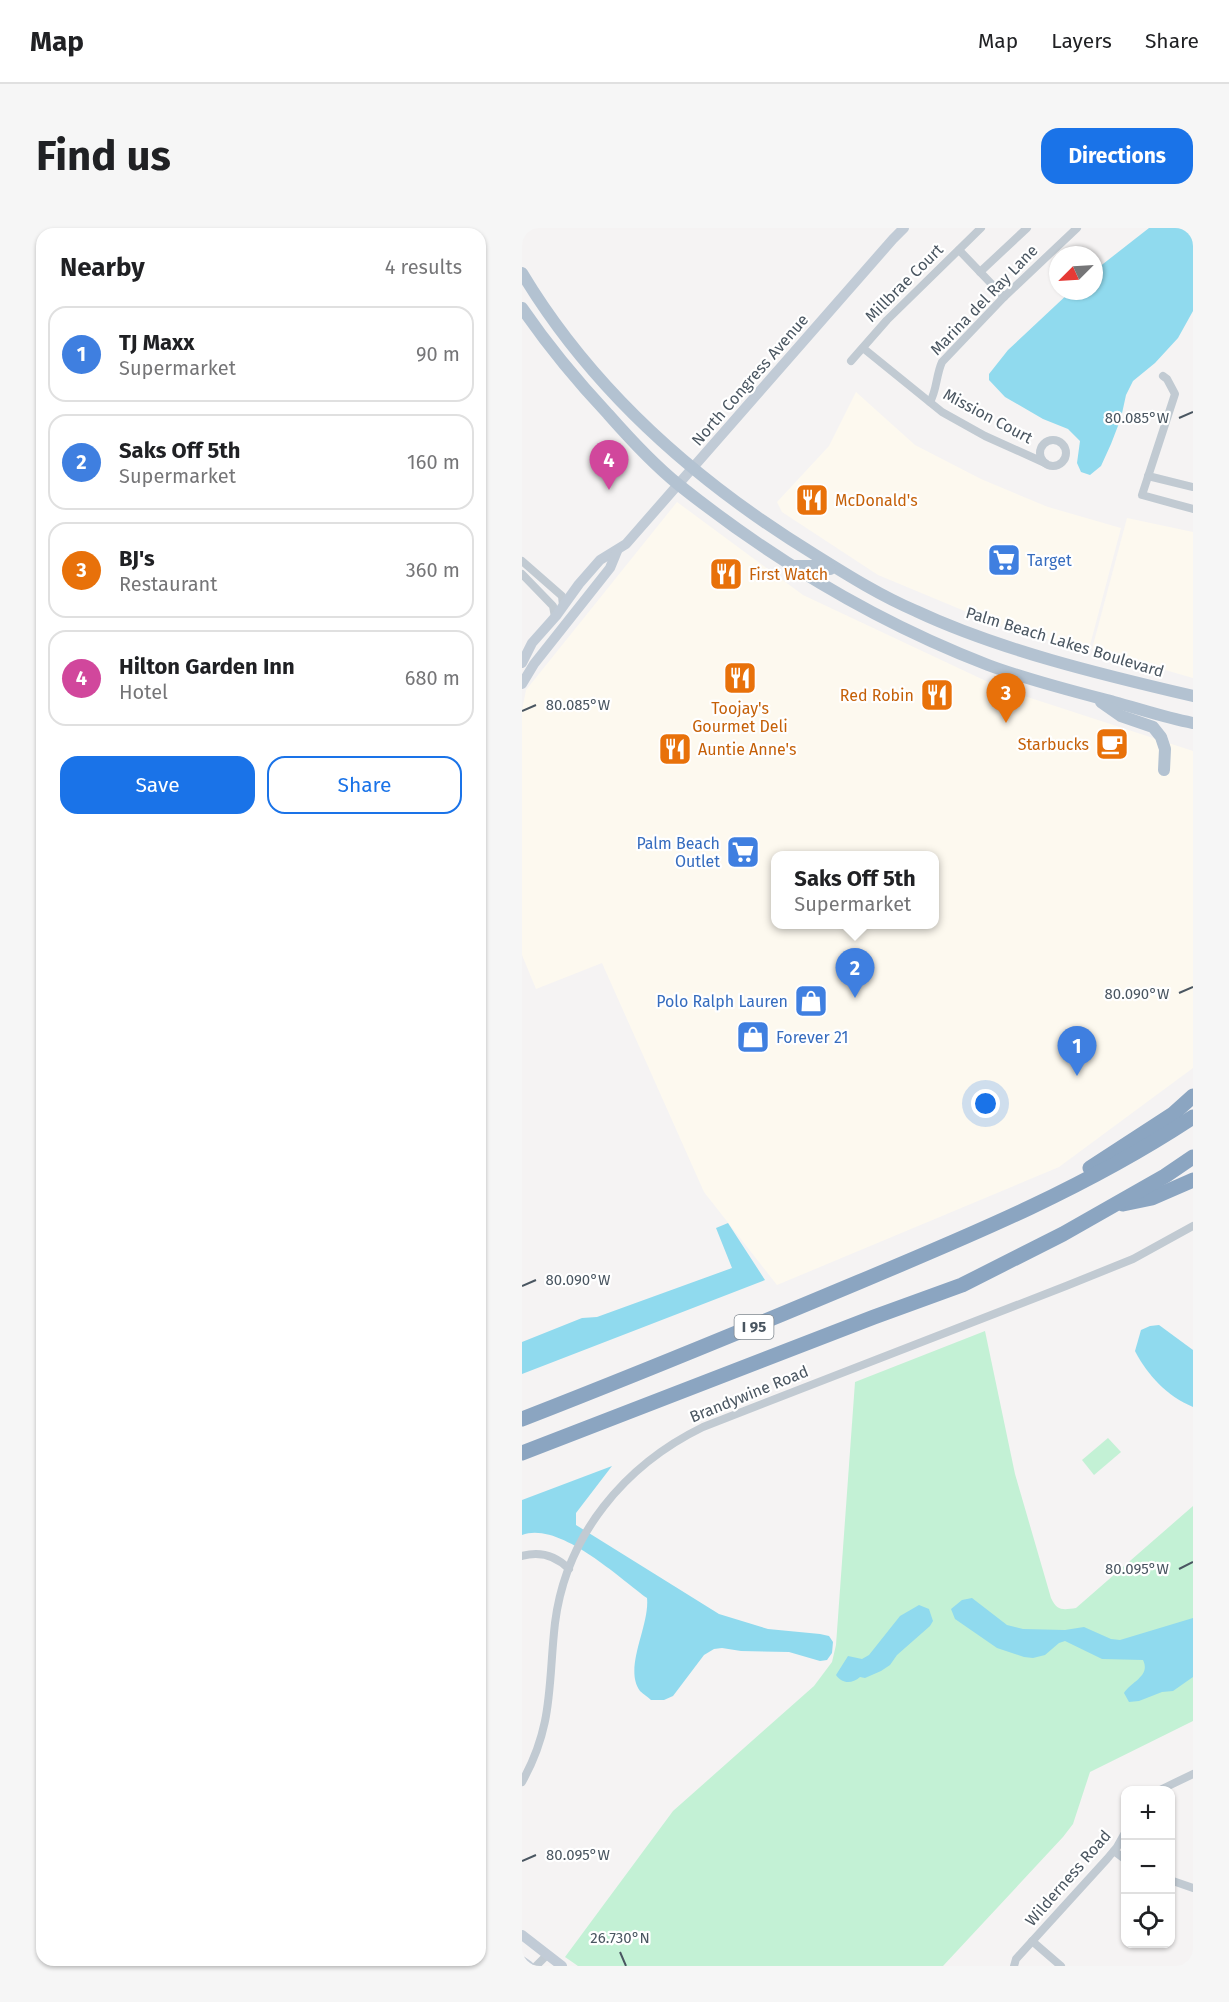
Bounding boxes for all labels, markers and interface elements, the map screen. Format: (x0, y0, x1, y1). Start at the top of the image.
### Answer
text: Map (30, 25, 84, 58)
text: Map (978, 28, 1018, 54)
text: Layers (1051, 28, 1112, 54)
text: Share (1145, 28, 1199, 54)
button: Directions (1041, 128, 1193, 184)
text: Find us (36, 131, 171, 181)
street label: Millbrae Court (861, 240, 947, 326)
street label: Marina del Ray Lane (926, 241, 1042, 359)
north arrow (1049, 246, 1103, 300)
text: Nearby (60, 252, 145, 283)
text: 4 results (385, 255, 462, 279)
street label: North Congress Avenue (688, 310, 812, 450)
text: TJ Maxx (119, 329, 195, 356)
text: 1 (77, 342, 86, 366)
text: 90 m (416, 342, 460, 366)
text: Supermarket (119, 356, 236, 380)
street label: Mission Court (940, 384, 1036, 448)
text: 80.085°W (1105, 409, 1170, 427)
text: Saks Off 5th (119, 437, 240, 464)
pin: 4 (590, 440, 628, 490)
text: 2 (76, 450, 87, 474)
text: 160 m (407, 450, 460, 474)
text: Supermarket (119, 464, 236, 488)
restaurant icon: McDonald's (794, 482, 830, 518)
place label: McDonald's (835, 491, 918, 510)
supermarket icon: Target (986, 542, 1022, 578)
text: BJ's (119, 545, 155, 572)
place label: Target (1027, 551, 1072, 570)
restaurant icon: First Watch (708, 556, 744, 592)
text: 3 (76, 558, 87, 582)
text: 360 m (406, 558, 460, 582)
place label: First Watch (749, 565, 828, 584)
text: Restaurant (119, 572, 217, 596)
street label: Palm Beach Lakes Boulevard (964, 603, 1166, 681)
text: Hilton Garden Inn (119, 653, 295, 680)
restaurant icon: Toojay's Gourmet Deli (722, 660, 758, 696)
text: 4 (76, 666, 87, 690)
text: 680 m (405, 666, 460, 690)
pin: 3 (986, 674, 1026, 723)
restaurant icon: Red Robin (919, 677, 955, 713)
text: Hotel (119, 680, 168, 704)
place label: Red Robin (840, 686, 914, 705)
text: 80.085°W (546, 696, 611, 714)
place label: Toojay's Gourmet Deli (692, 699, 788, 736)
cafe icon: Starbucks (1094, 726, 1130, 762)
restaurant icon: Auntie Anne's (657, 731, 693, 767)
place label: Starbucks (1018, 735, 1089, 754)
place label: Auntie Anne's (698, 740, 796, 759)
button: Save (60, 756, 255, 814)
button: Share (267, 756, 462, 814)
place label: Palm Beach Outlet (636, 834, 720, 871)
supermarket icon: Palm Beach Outlet (725, 834, 761, 870)
popup (771, 851, 939, 929)
text: Saks Off 5th (794, 865, 916, 892)
text: Supermarket (794, 892, 911, 916)
pin: 2 (836, 948, 874, 998)
shop icon: Polo Ralph Lauren (793, 983, 829, 1019)
text: 80.090°W (1105, 985, 1170, 1003)
place label: Polo Ralph Lauren (656, 992, 788, 1011)
shop icon: Forever 21 (735, 1019, 771, 1055)
pin: 1 (1058, 1026, 1096, 1076)
place label: Forever 21 (776, 1028, 848, 1047)
your location (971, 1089, 1000, 1118)
text: 80.090°W (546, 1271, 611, 1289)
road number: I 95 (734, 1315, 774, 1339)
street label: Brandywine Road (687, 1362, 811, 1426)
text: 80.095°W (1105, 1560, 1169, 1578)
map controls (1121, 1786, 1175, 1948)
button: + (1121, 1786, 1175, 1840)
street label: Wilderness Road (1021, 1826, 1115, 1930)
button: − (1121, 1840, 1175, 1894)
text: 80.095°W (546, 1846, 610, 1864)
button: locate (1121, 1894, 1175, 1948)
text: 26.730°N (590, 1929, 650, 1947)

